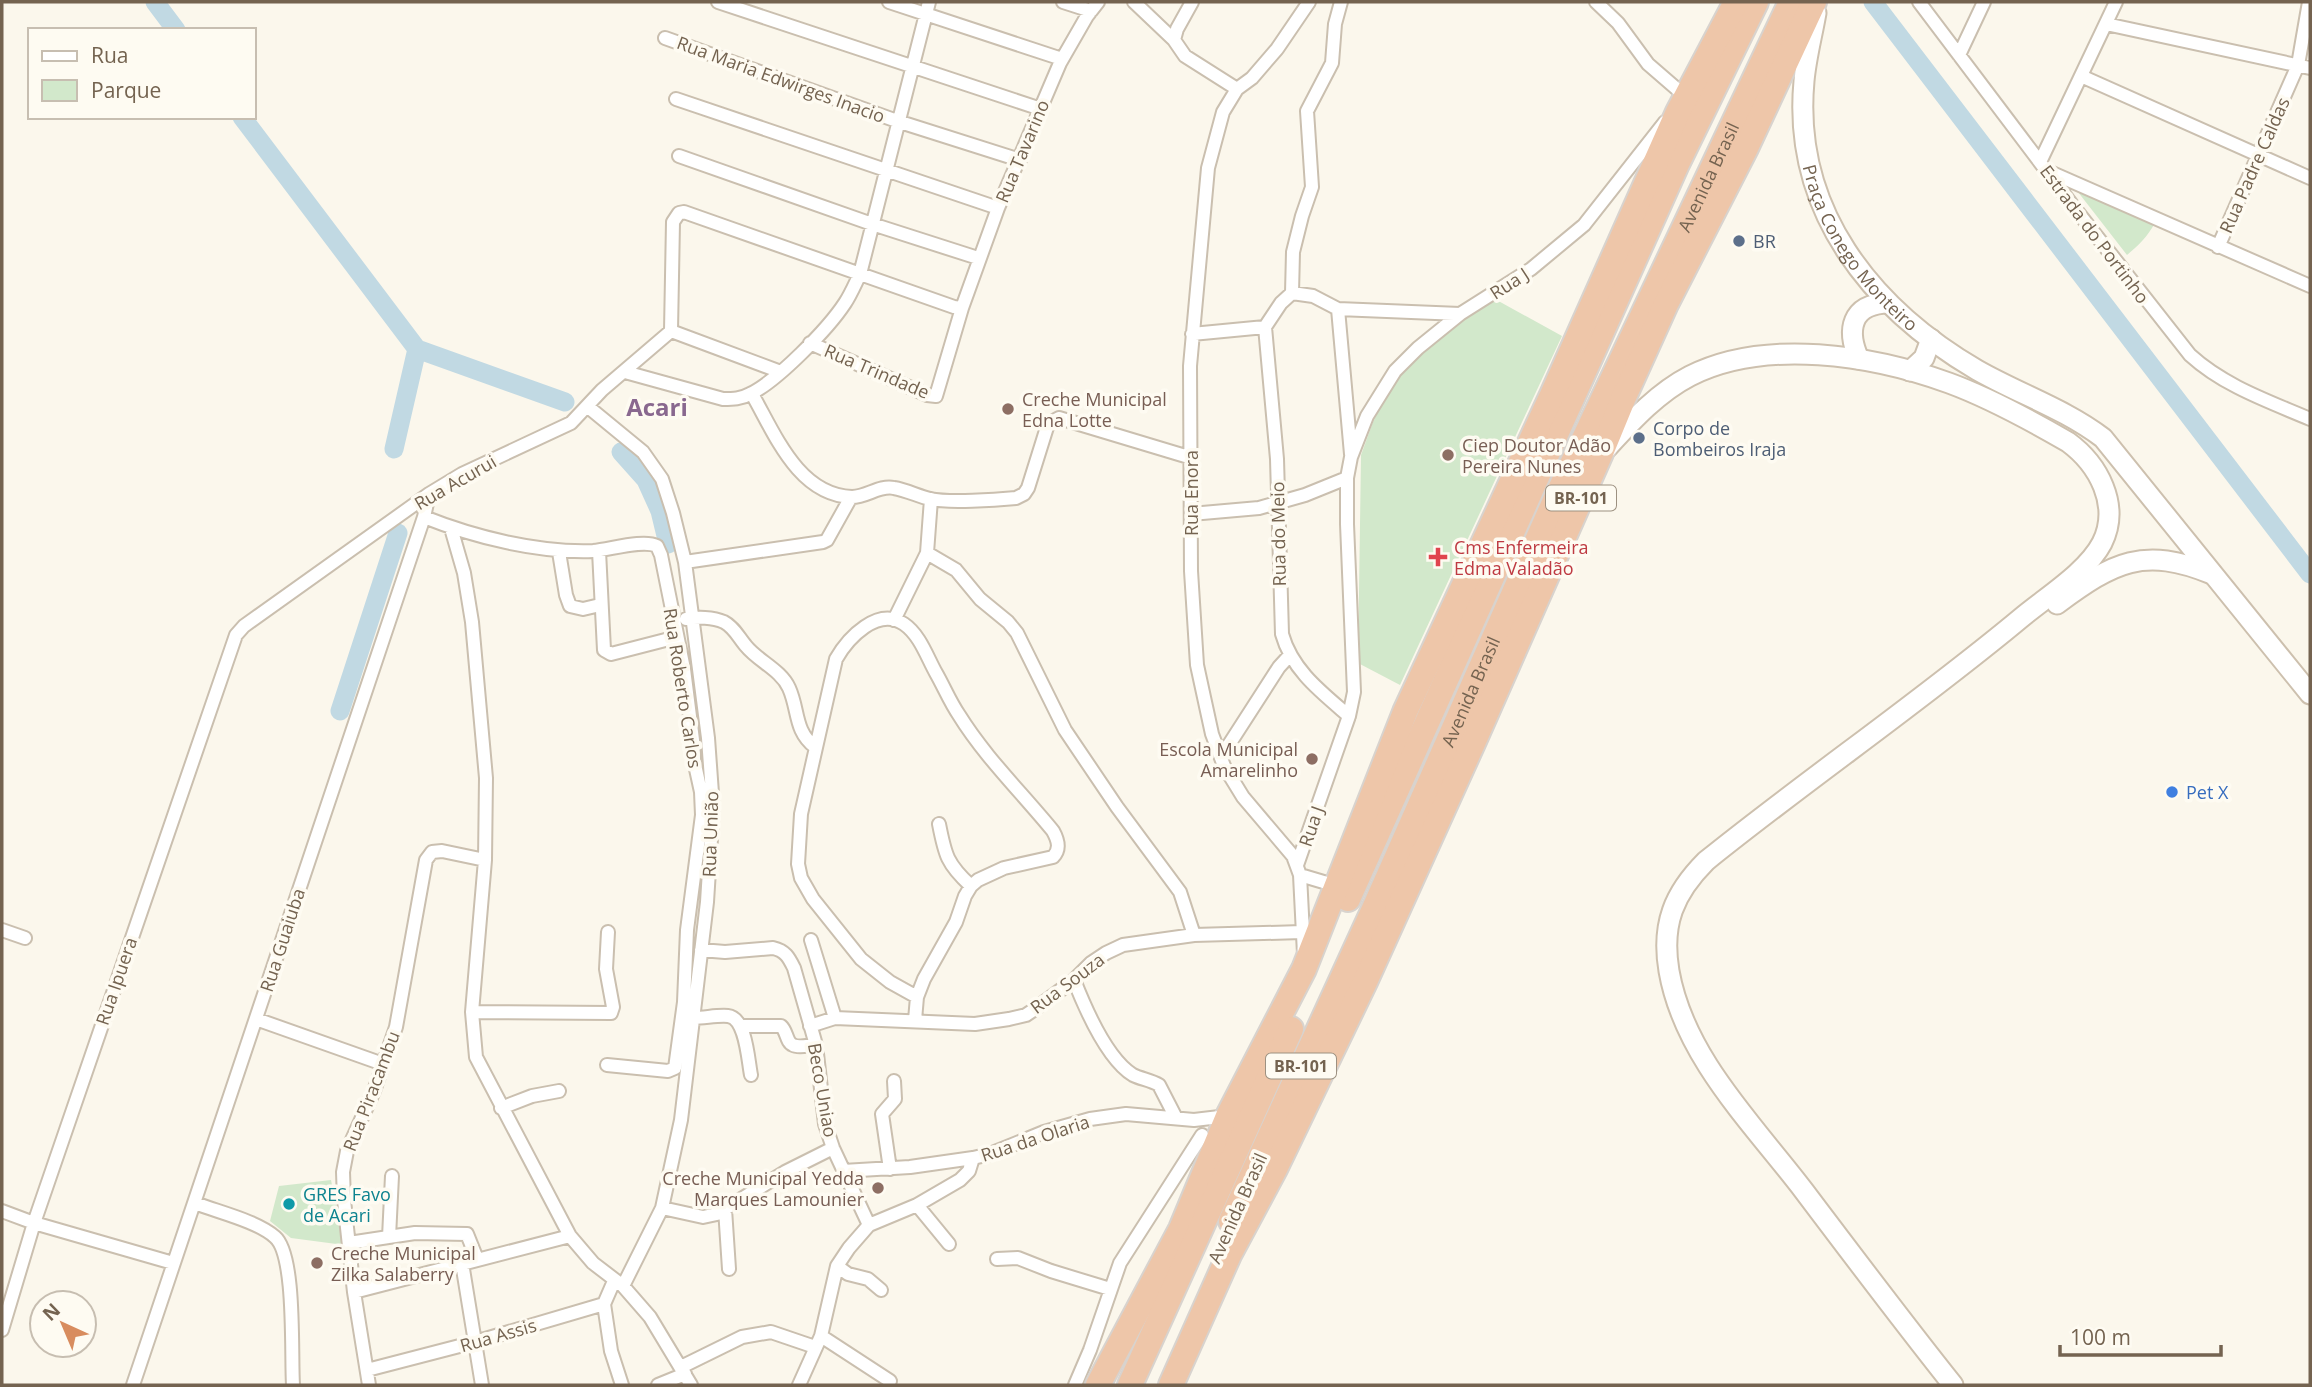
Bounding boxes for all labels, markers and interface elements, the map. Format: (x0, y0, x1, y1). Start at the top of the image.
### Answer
legend (28, 28, 256, 119)
street label: Rua Maria Edwirges Inacio (674, 30, 888, 128)
text: Rua (91, 41, 129, 69)
text: Parque (91, 76, 161, 104)
street label: Rua Padre Caldas (2213, 93, 2295, 237)
street label: Rua Tavarino (990, 96, 1054, 206)
street label: Avenida Brasil (1672, 118, 1744, 236)
street label: Estrada do Portinho (2035, 160, 2155, 308)
street label: Praça Conego Monteiro (1798, 162, 1923, 336)
place label: BR (1753, 229, 1776, 253)
marker: BR (1731, 233, 1747, 249)
street label: Rua J (1485, 262, 1533, 304)
street label: Rua Trindade (821, 338, 933, 404)
place label: Creche Municipal Edna Lotte (1022, 387, 1167, 432)
district label: Acari (626, 390, 688, 423)
marker: Creche Municipal Edna Lotte (1000, 401, 1016, 417)
place label: Corpo de Bombeiros Iraja (1653, 416, 1786, 461)
marker: Corpo de Bombeiros Iraja (1631, 430, 1647, 446)
place label: Ciep Doutor Adão Pereira Nunes (1462, 433, 1611, 478)
marker: Ciep Doutor Adão Pereira Nunes (1440, 447, 1456, 463)
street label: Rua Acurui (410, 449, 500, 515)
street label: Rua Enora (1179, 450, 1203, 536)
street label: Rua do Meio (1265, 481, 1291, 587)
road number: BR-101 (1546, 485, 1616, 510)
place label: Cms Enfermeira Edma Valadão (1454, 535, 1589, 580)
marker: Cms Enfermeira Edma Valadão (1428, 547, 1448, 567)
street label: Rua Roberto Carlos (658, 606, 708, 770)
street label: Avenida Brasil (1435, 633, 1505, 751)
place label: Escola Municipal Amarelinho (1159, 737, 1298, 782)
marker: Escola Municipal Amarelinho (1304, 751, 1320, 767)
place label: Pet X (2186, 780, 2229, 804)
marker: Pet X (2164, 784, 2180, 800)
street label: Rua União (697, 790, 723, 878)
street label: Rua J (1293, 802, 1329, 850)
street label: Rua Guaiuba (254, 885, 310, 995)
street label: Rua Ipuera (90, 934, 142, 1028)
street label: Rua Souza (1025, 947, 1109, 1019)
street label: Rua Piracambu (337, 1027, 405, 1155)
street label: Beco Uniao (803, 1041, 843, 1139)
road number: BR-101 (1266, 1054, 1336, 1078)
street label: Rua da Olaria (978, 1109, 1092, 1167)
street label: Avenida Brasil (1202, 1149, 1272, 1267)
place label: Creche Municipal Yedda Marques Lamounier (662, 1166, 865, 1211)
marker: Creche Municipal Yedda Marques Lamounier (870, 1180, 886, 1196)
place label: GRES Favo de Acari (303, 1182, 391, 1227)
marker: GRES Favo de Acari (281, 1196, 297, 1212)
place label: Creche Municipal Zilka Salaberry (331, 1241, 476, 1286)
marker: Creche Municipal Zilka Salaberry (309, 1255, 325, 1271)
north arrow (28, 1289, 98, 1359)
text: N (37, 1297, 66, 1326)
street label: Rua Assis (457, 1313, 539, 1357)
scale bar (2060, 1314, 2221, 1358)
text: 100 m (2070, 1323, 2131, 1351)

